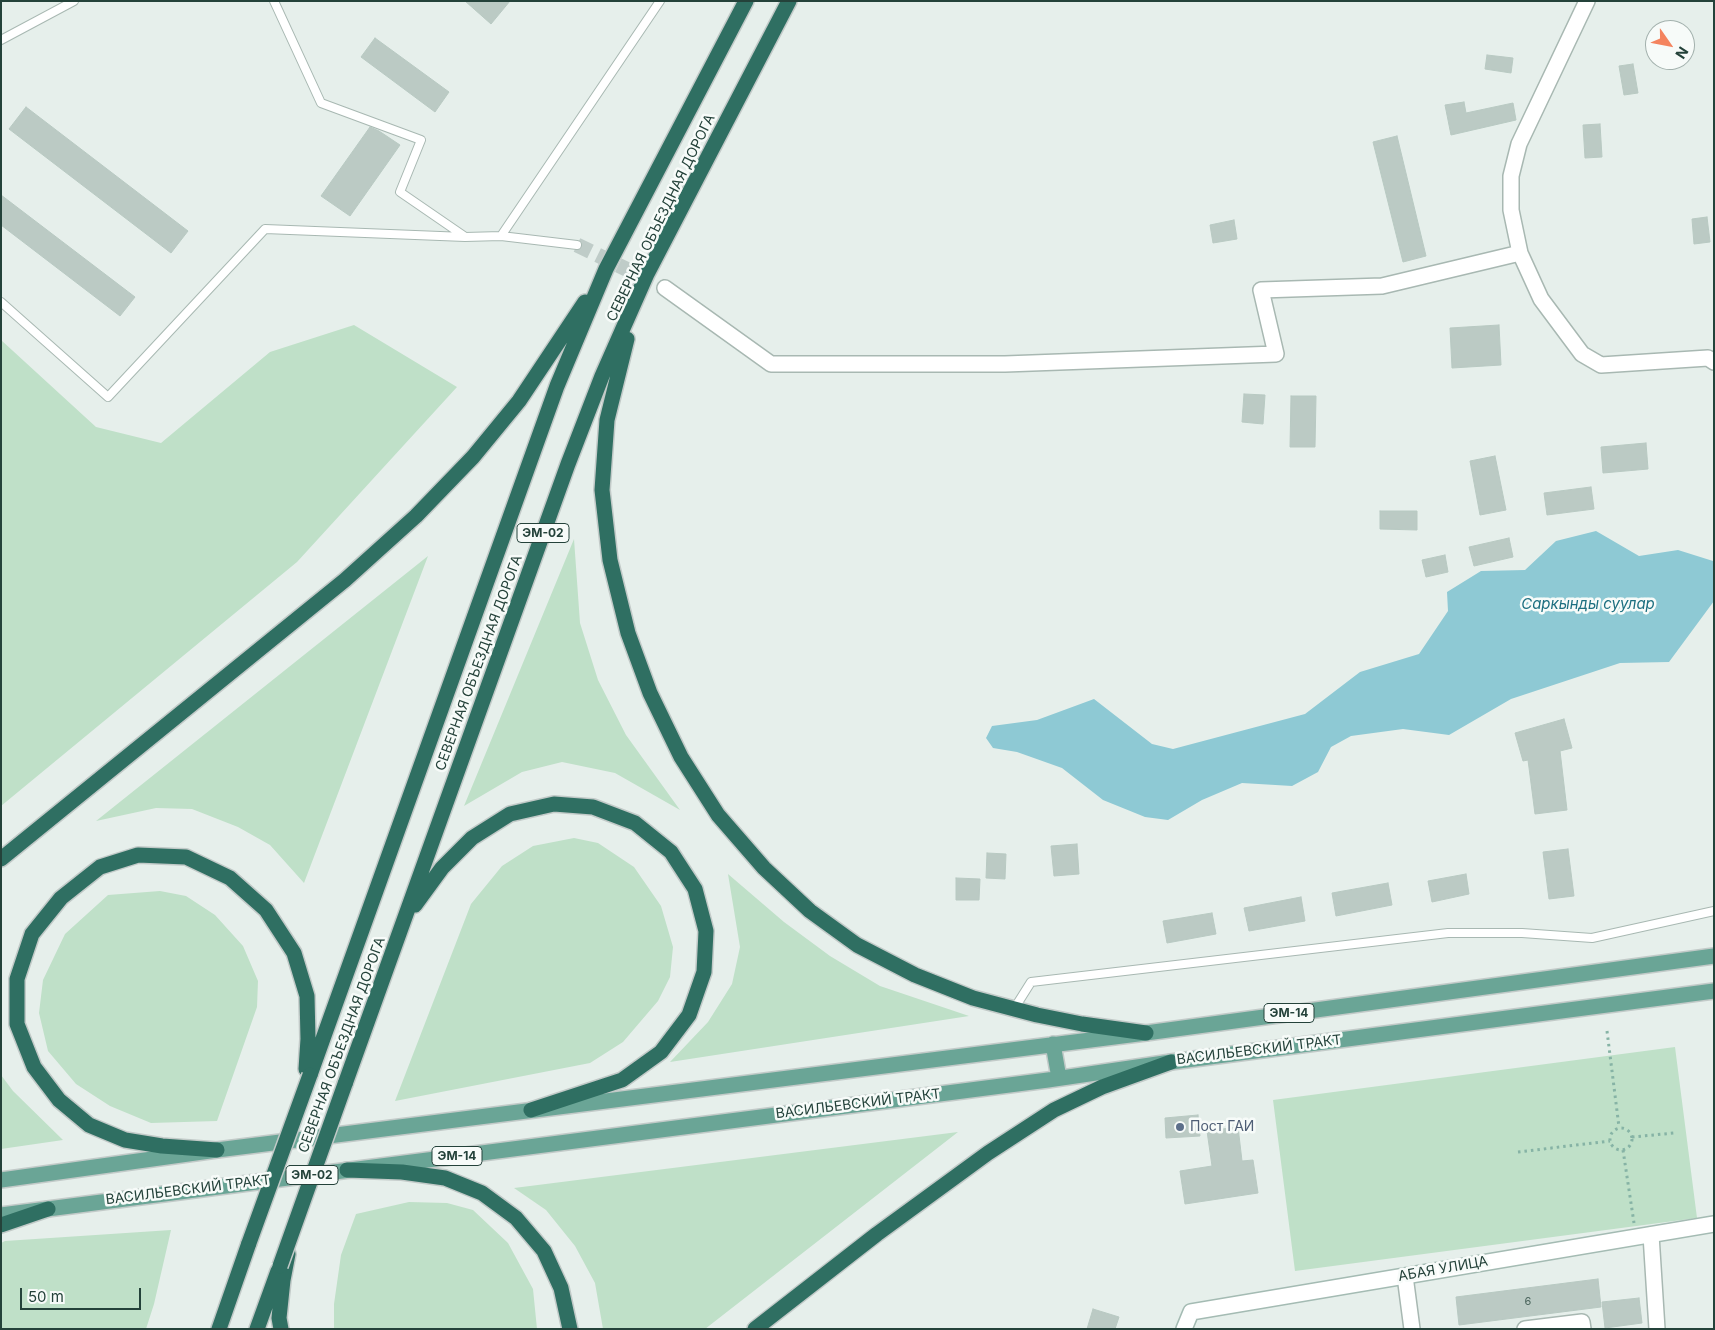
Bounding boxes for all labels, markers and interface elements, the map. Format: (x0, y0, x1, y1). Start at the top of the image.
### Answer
north arrow (1645, 20, 1695, 70)
text: N (1672, 44, 1692, 62)
street label: СЕВЕРНАЯ ОБЪЕЗДНАЯ ДОРОГА (603, 112, 719, 324)
road number: ЭМ-02 (517, 524, 569, 542)
street label: СЕВЕРНАЯ ОБЪЕЗДНАЯ ДОРОГА (432, 553, 526, 773)
water label: Саркынды суулар (1521, 595, 1655, 613)
street label: СЕВЕРНАЯ ОБЪЕЗДНАЯ ДОРОГА (295, 935, 389, 1155)
road number: ЭМ-14 (1264, 1004, 1314, 1022)
street label: ВАСИЛЬЕВСКИЙ ТРАКТ (1176, 1032, 1342, 1068)
street label: ВАСИЛЬЕВСКИЙ ТРАКТ (775, 1086, 941, 1122)
place label: Пост ГАИ (1190, 1119, 1254, 1135)
marker: Пост ГАИ (1174, 1121, 1186, 1133)
road number: ЭМ-14 (432, 1146, 482, 1166)
road number: ЭМ-02 (286, 1166, 338, 1184)
street label: ВАСИЛЬЕВСКИЙ ТРАКТ (105, 1172, 271, 1208)
street label: АБАЯ УЛИЦА (1397, 1253, 1489, 1285)
scale bar (22, 1278, 144, 1310)
text: 50 m (28, 1287, 64, 1306)
house number: 6 (1525, 1295, 1531, 1309)

